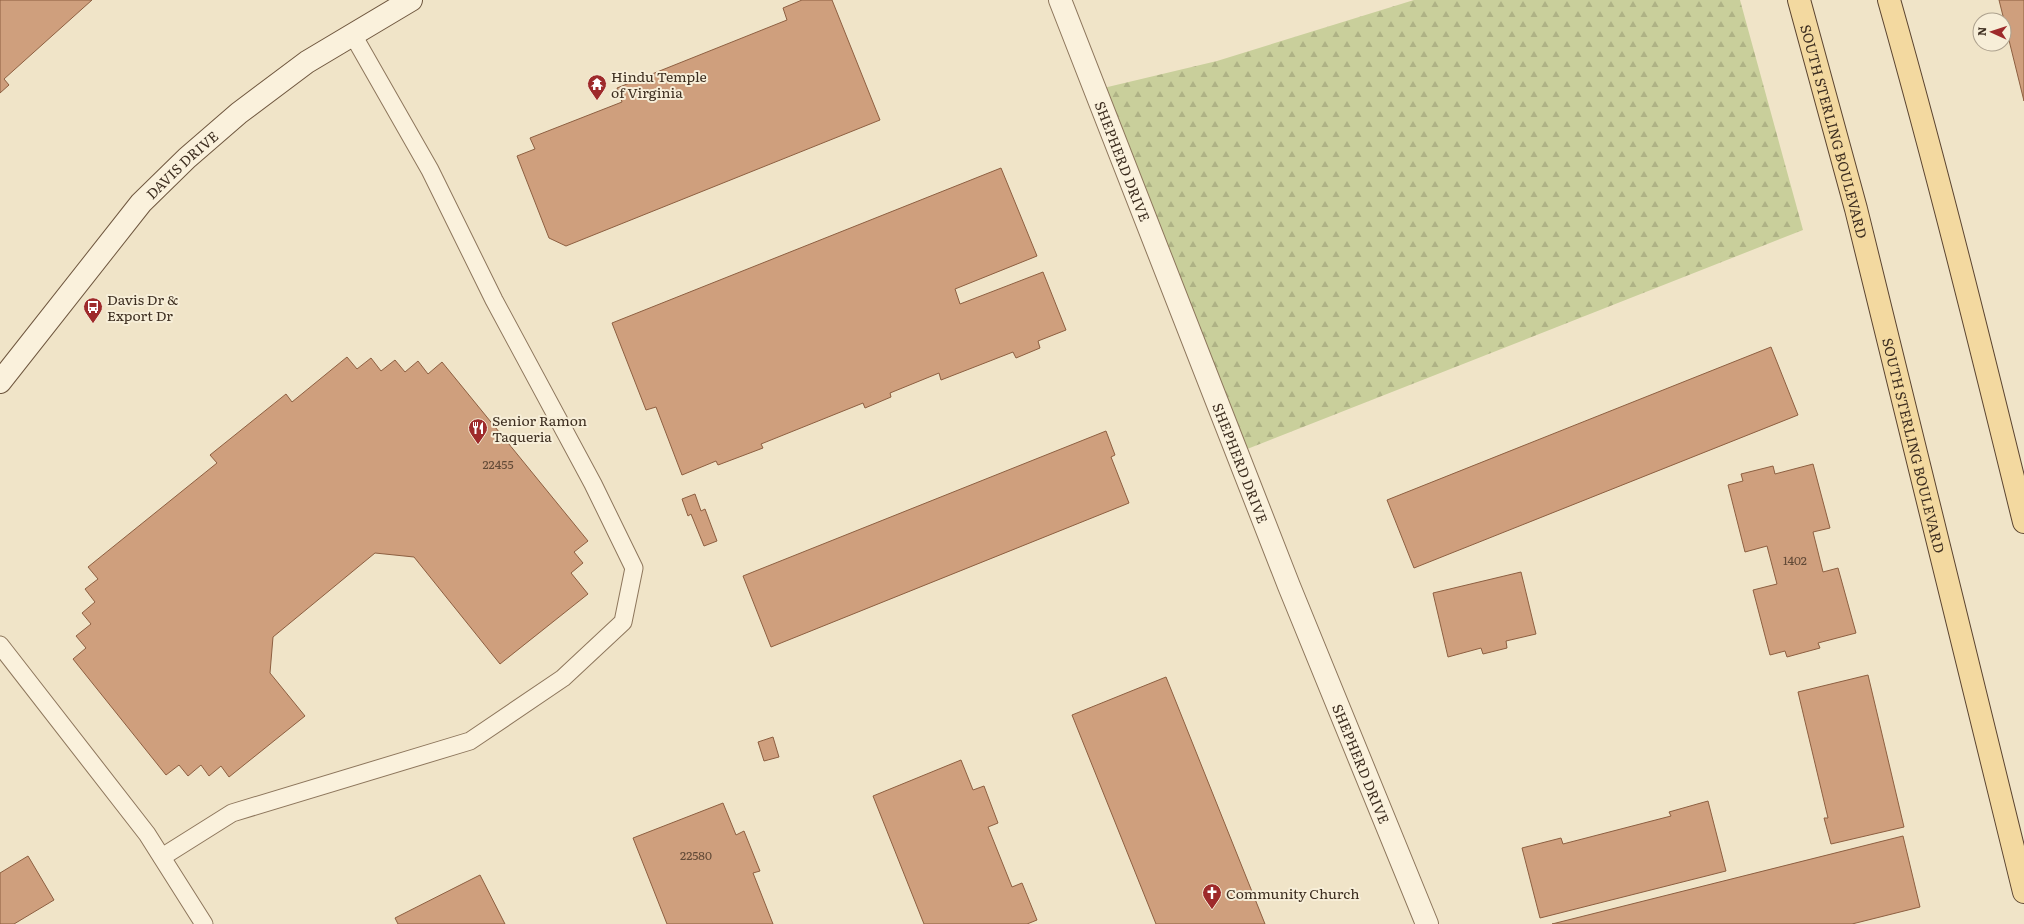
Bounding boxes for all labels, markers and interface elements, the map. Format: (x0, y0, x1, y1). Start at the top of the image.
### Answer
north arrow (1972, 12, 2012, 52)
street label: SOUTH STERLING BOULEVARD (1796, 22, 1873, 241)
text: N (1973, 26, 1989, 36)
place label: Hindu Temple of Virginia (611, 66, 707, 102)
temple icon: Hindu Temple of Virginia (586, 73, 608, 101)
street label: SHEPHERD DRIVE (1090, 98, 1156, 224)
street label: DAVIS DRIVE (141, 126, 222, 203)
place label: Davis Dr & Export Dr (107, 289, 178, 325)
bus stop icon: Davis Dr & Export Dr (82, 296, 104, 324)
street label: SOUTH STERLING BOULEVARD (1878, 336, 1950, 555)
street label: SHEPHERD DRIVE (1208, 400, 1273, 526)
place label: Senior Ramon Taqueria (492, 410, 587, 446)
restaurant icon: Senior Ramon Taqueria (467, 417, 489, 445)
house number: 22455 (483, 455, 513, 473)
house number: 1402 (1783, 551, 1807, 569)
street label: SHEPHERD DRIVE (1328, 701, 1395, 827)
house number: 22580 (680, 846, 712, 864)
church icon: Community Church (1201, 882, 1223, 910)
place label: Community Church (1226, 883, 1359, 903)

